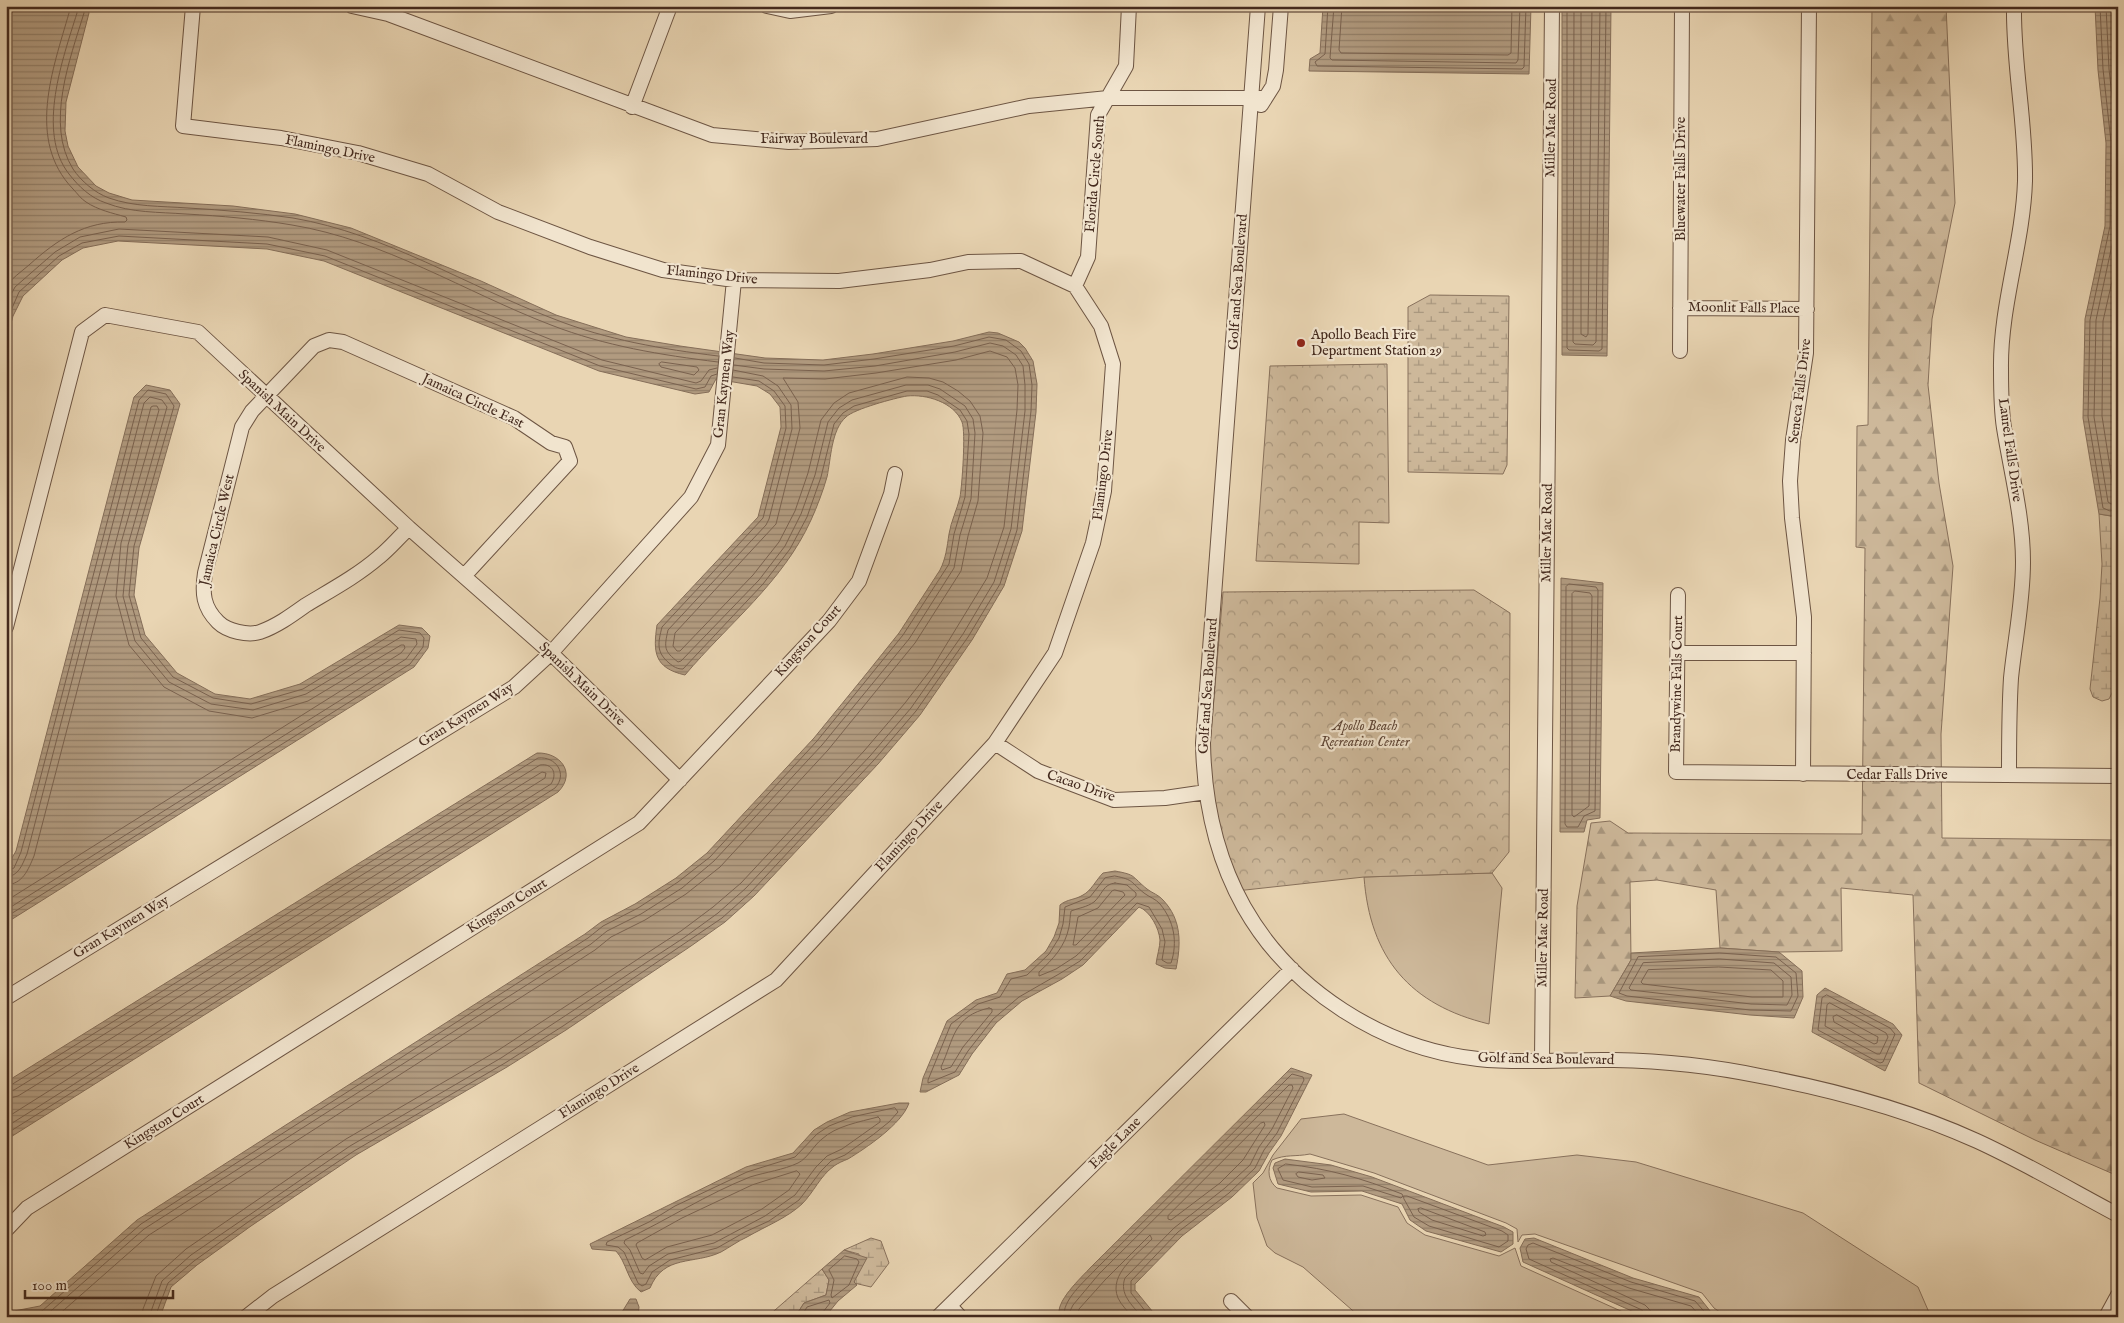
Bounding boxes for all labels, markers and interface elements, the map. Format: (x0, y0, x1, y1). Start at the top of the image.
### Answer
street label: Miller Mac Road (1541, 78, 1561, 178)
street label: Florida Circle South (1081, 114, 1109, 233)
street label: Bluewater Falls Drive (1672, 116, 1690, 241)
street label: Fairway Boulevard (760, 130, 868, 148)
street label: Flamingo Drive (283, 131, 377, 167)
street label: Golf and Sea Boulevard (1224, 213, 1252, 351)
street label: Flamingo Drive (666, 261, 759, 289)
street label: Moonlit Falls Place (1688, 298, 1801, 318)
place label: Apollo Beach Fire Department Station 29 (1310, 326, 1442, 360)
street label: Gran Kaymen Way (709, 329, 739, 439)
marker: Apollo Beach Fire Department Station 29 (1295, 337, 1307, 349)
street label: Seneca Falls Drive (1785, 337, 1815, 445)
street label: Spanish Main Drive (234, 366, 330, 457)
street label: Jamaica Circle East (417, 369, 527, 433)
street label: Laurel Falls Drive (1994, 397, 2026, 504)
street label: Flamingo Drive (1088, 428, 1118, 522)
street label: Jamaica Circle West (195, 472, 239, 589)
street label: Miller Mac Road (1537, 483, 1557, 583)
street label: Kingston Court (771, 601, 845, 681)
street label: Brandywine Falls Court (1667, 615, 1687, 753)
street label: Golf and Sea Boulevard (1194, 617, 1222, 755)
street label: Spanish Main Drive (535, 638, 629, 730)
street label: Gran Kaymen Way (415, 678, 517, 751)
park label: Apollo Beach Recreation Center (1321, 717, 1411, 751)
street label: Cacao Drive (1044, 766, 1118, 806)
street label: Cedar Falls Drive (1846, 766, 1948, 784)
street label: Flamingo Drive (871, 796, 947, 876)
street label: Kingston Court (464, 874, 551, 938)
street label: Miller Mac Road (1533, 888, 1553, 988)
street label: Gran Kaymen Way (70, 891, 172, 963)
street label: Golf and Sea Boulevard (1478, 1049, 1615, 1069)
street label: Flamingo Drive (555, 1059, 643, 1123)
street label: Kingston Court (121, 1090, 208, 1154)
street label: Eagle Lane (1085, 1113, 1145, 1173)
scale bar (25, 1268, 172, 1300)
text: 100 m (32, 1276, 68, 1295)

